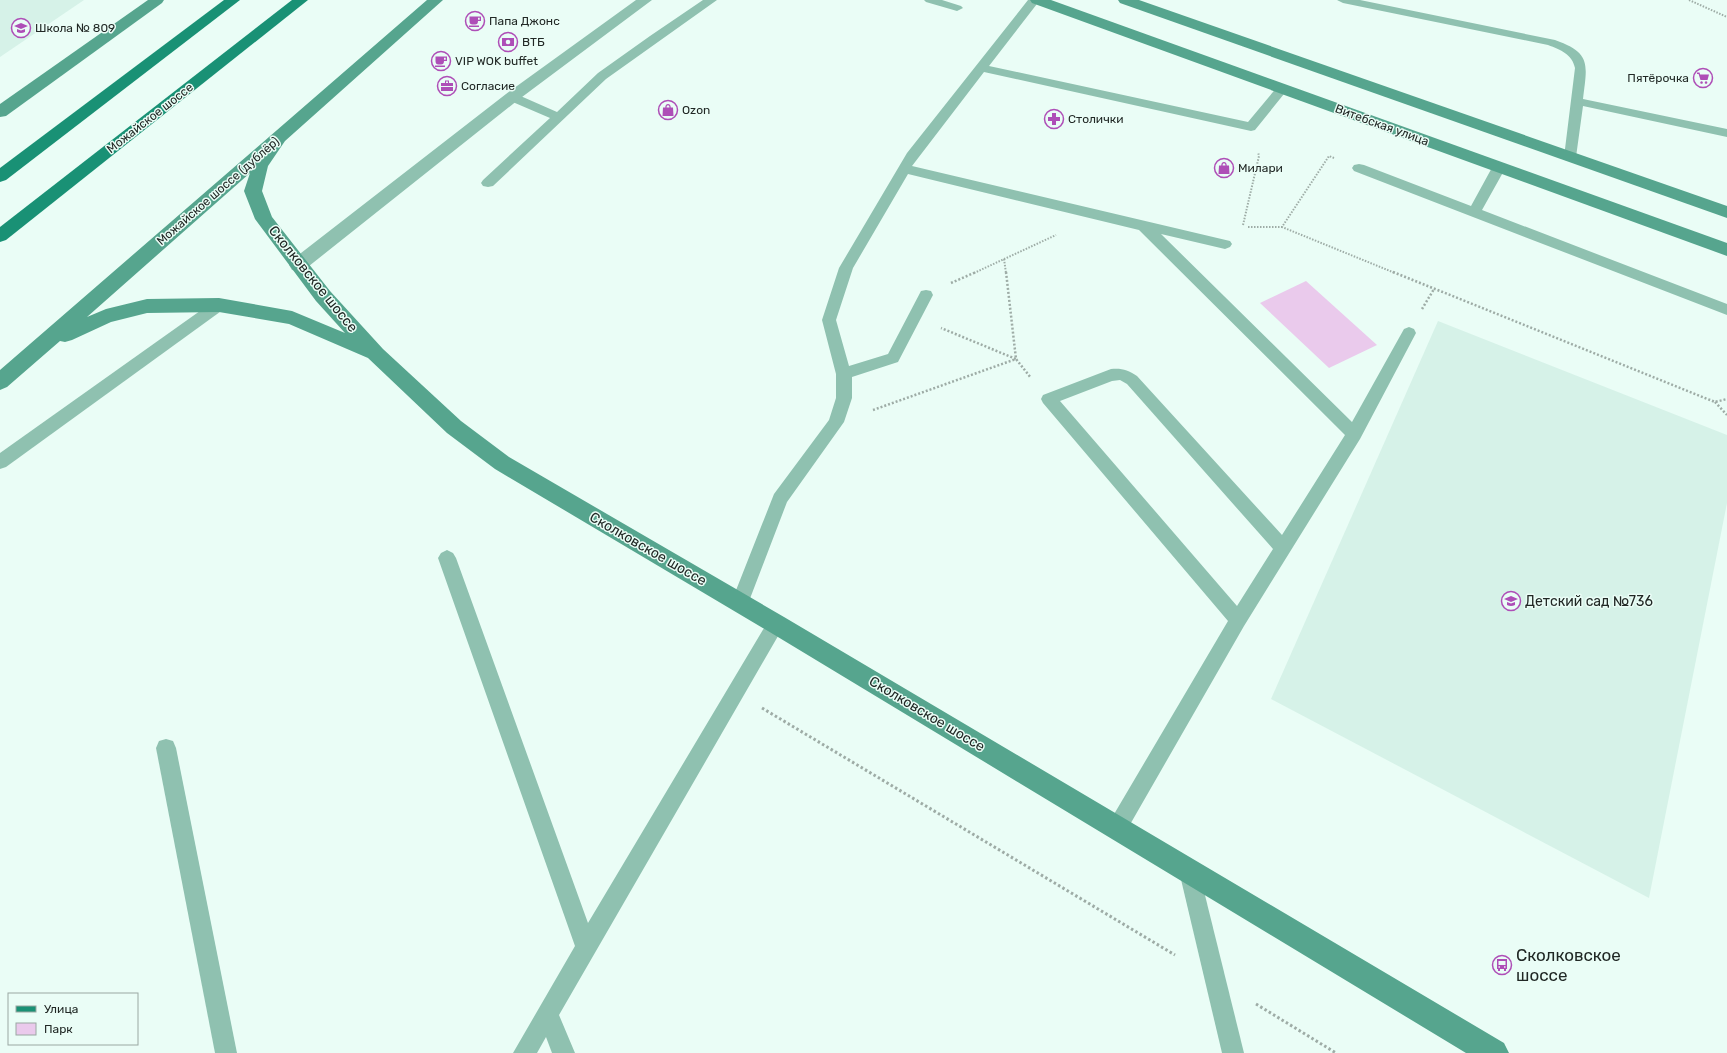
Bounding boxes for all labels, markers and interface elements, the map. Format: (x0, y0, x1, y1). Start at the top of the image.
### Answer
cafe icon: Папа Джонс (464, 10, 486, 32)
place label: Папа Джонс (489, 14, 560, 28)
school or university icon: Школа № 809 (10, 17, 32, 39)
place label: Школа № 809 (35, 21, 115, 35)
bank icon: ВТБ (497, 31, 519, 53)
place label: ВТБ (522, 35, 545, 49)
cafe icon: VIP WOK buffet (430, 50, 452, 72)
place label: VIP WOK buffet (455, 54, 538, 68)
supermarket icon: Пятёрочка (1692, 67, 1714, 89)
place label: Пятёрочка (1627, 71, 1689, 85)
office icon: Согласие (436, 75, 458, 97)
place label: Согласие (461, 79, 515, 93)
street label: Можайское шоссе (104, 80, 196, 156)
shop icon: Ozon (657, 99, 679, 121)
street label: Витебская улица (1333, 102, 1431, 148)
place label: Ozon (682, 103, 710, 117)
pharmacy icon: Столички (1043, 108, 1065, 130)
place label: Столички (1068, 112, 1124, 126)
street label: Можайское шоссе (дублёр) (154, 134, 282, 248)
shop icon: Милари (1213, 157, 1235, 179)
place label: Милари (1238, 161, 1283, 175)
street label: Сколковское шоссе (265, 222, 361, 336)
street label: Сколковское шоссе (587, 509, 710, 589)
school or university icon: Детский сад №736 (1500, 590, 1522, 612)
place label: Детский сад №736 (1525, 593, 1653, 610)
street label: Сколковское шоссе (866, 673, 988, 755)
place label: Сколковское шоссе (1516, 945, 1621, 985)
bus stop icon: Сколковское шоссе (1491, 954, 1513, 976)
legend (8, 993, 138, 1045)
text: Улица (44, 1002, 78, 1016)
text: Парк (44, 1022, 73, 1036)

